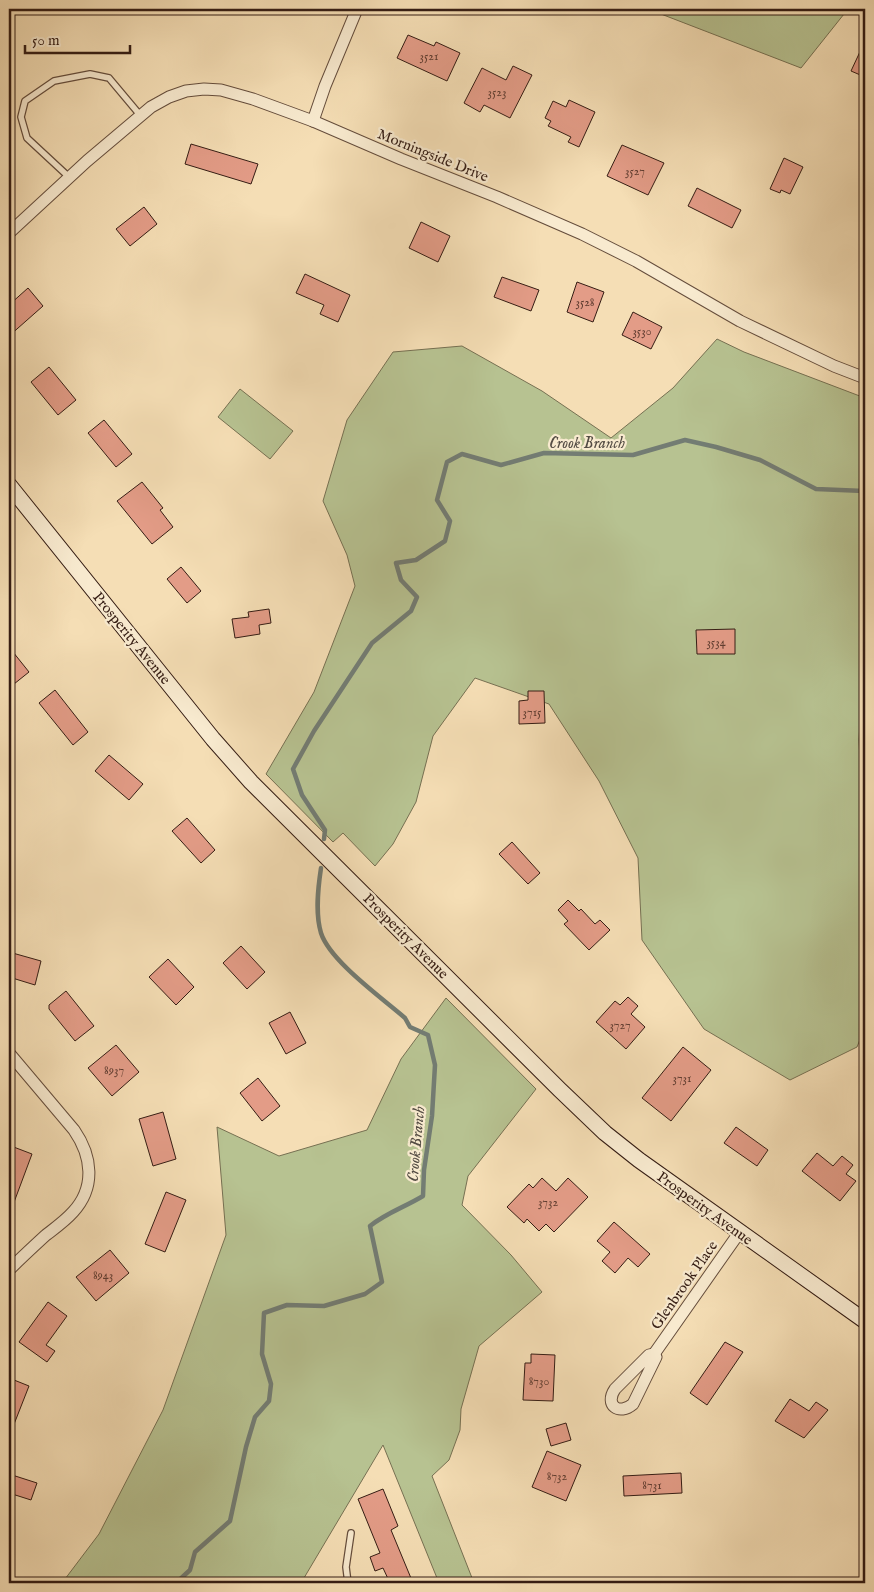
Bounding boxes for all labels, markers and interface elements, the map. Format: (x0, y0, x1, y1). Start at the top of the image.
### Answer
scale bar (25, 22, 130, 54)
text: 50 m (32, 31, 60, 50)
house number: 3521 (420, 49, 438, 64)
house number: 3523 (488, 85, 506, 100)
street label: Morningside Drive (375, 125, 491, 186)
house number: 3527 (625, 164, 645, 179)
house number: 3528 (575, 295, 595, 310)
house number: 3530 (632, 324, 652, 339)
water label: Crook Branch (549, 434, 625, 454)
street label: Prosperity Avenue (88, 588, 175, 689)
house number: 3534 (706, 635, 726, 650)
house number: 3715 (523, 705, 542, 720)
street label: Prosperity Avenue (359, 889, 453, 983)
house number: 3727 (609, 1018, 631, 1033)
house number: 8937 (104, 1063, 124, 1078)
house number: 3731 (672, 1071, 692, 1086)
water label: Crook Branch (404, 1105, 430, 1183)
street label: Prosperity Avenue (653, 1167, 756, 1250)
house number: 3732 (538, 1195, 558, 1210)
street label: Glenbrook Place (647, 1237, 722, 1333)
house number: 8943 (93, 1268, 113, 1283)
house number: 8730 (529, 1374, 549, 1389)
house number: 8732 (547, 1469, 568, 1484)
house number: 8731 (642, 1478, 662, 1493)

